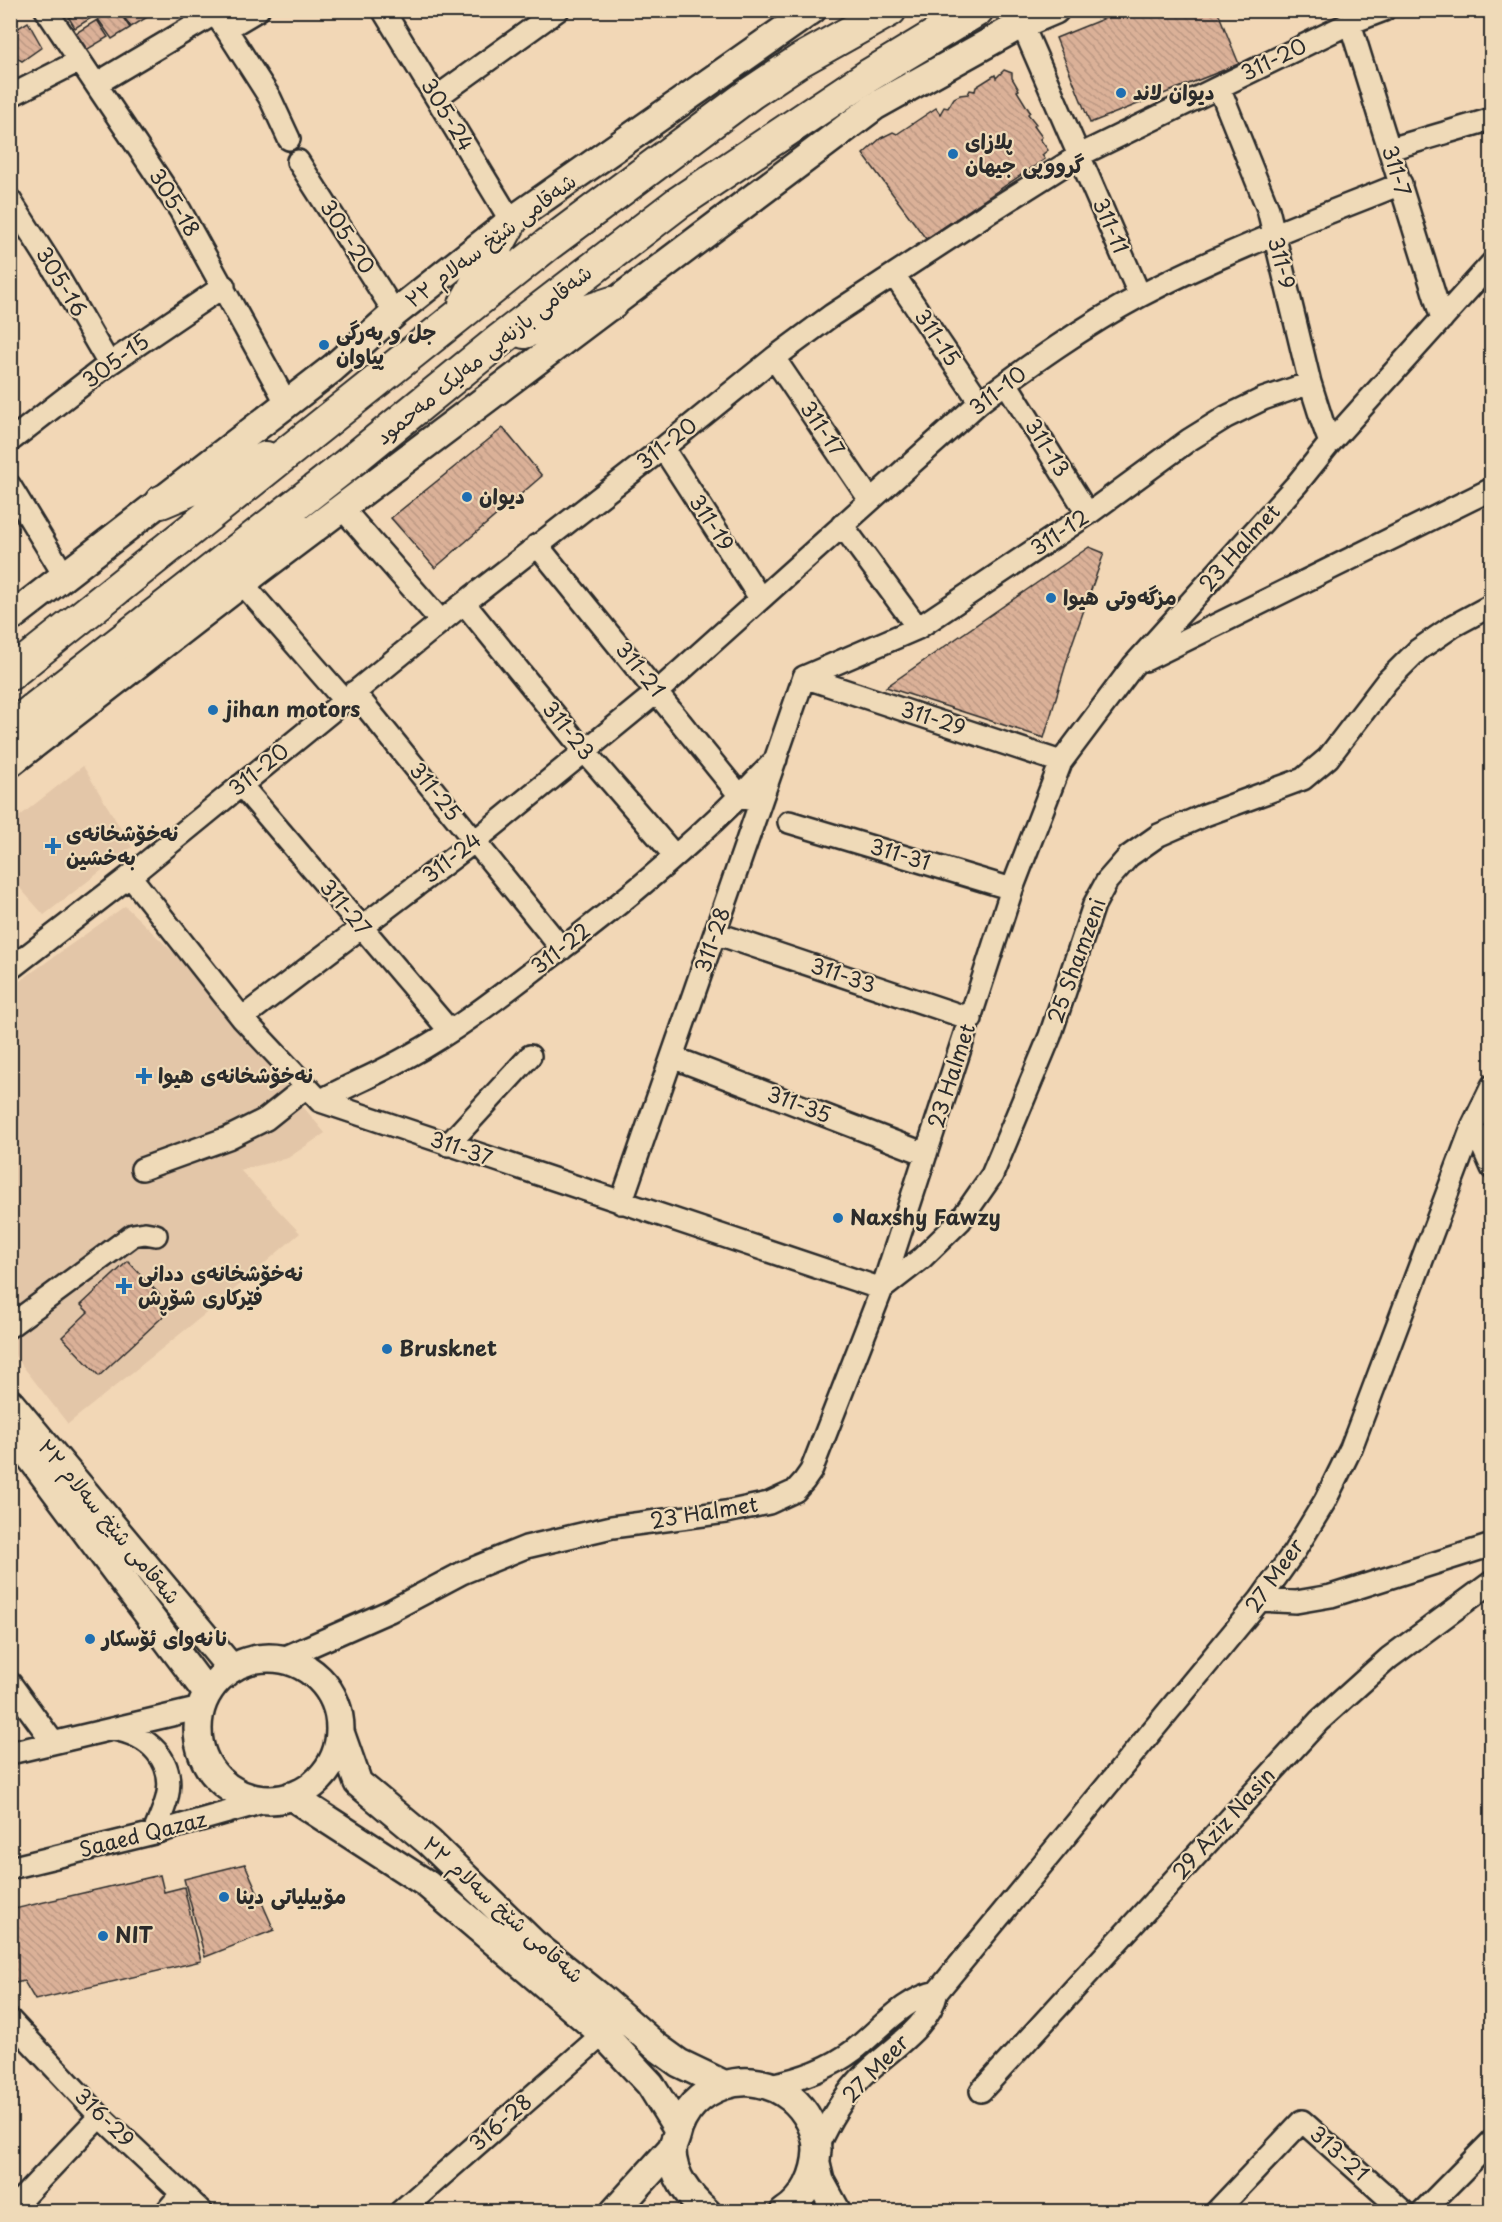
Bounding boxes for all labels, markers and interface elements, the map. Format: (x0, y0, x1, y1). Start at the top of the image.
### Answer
street label: 311-20 (1235, 29, 1311, 88)
street label: 305-24 (414, 71, 483, 157)
place label: دیوان لاند (1133, 75, 1214, 107)
marker: دیوان لاند (1114, 86, 1128, 100)
place label: پلازای گرووپی جیهان (965, 124, 1085, 180)
street label: 311-7 (1375, 141, 1421, 200)
marker: پلازای گرووپی جیهان (946, 147, 960, 161)
street label: 305-18 (142, 162, 209, 242)
street label: شەقامی شێخ سەلام ٣٣ (397, 164, 583, 316)
street label: 311-11 (1086, 192, 1138, 258)
street label: 305-20 (313, 193, 384, 279)
street label: 311-9 (1261, 233, 1305, 292)
street label: 305-16 (29, 240, 96, 322)
street label: شەقامی بازنەیی مەلیک مەحمود (367, 256, 598, 451)
street label: 311-15 (908, 302, 970, 372)
place label: جل و بەرگی پیاوان (336, 315, 436, 371)
street label: 305-15 (75, 324, 155, 395)
marker: جل و بەرگی پیاوان (317, 338, 331, 352)
street label: 311-10 (961, 357, 1032, 422)
street label: 311-17 (793, 394, 854, 462)
street label: 311-20 (629, 408, 703, 476)
street label: 311-13 (1018, 412, 1079, 482)
place label: دیوان (479, 479, 525, 511)
street label: 311-19 (682, 487, 743, 557)
marker: دیوان (460, 490, 474, 504)
street label: 23 Halmet (1190, 496, 1287, 598)
street label: 311-12 (1023, 500, 1095, 563)
place label: مزگەوتی هیوا (1063, 580, 1177, 612)
marker: مزگەوتی هیوا (1044, 591, 1058, 605)
street label: 311-21 (609, 634, 674, 704)
place label: jihan motors (222, 692, 360, 724)
street label: 311-29 (897, 692, 970, 743)
street label: 311-23 (536, 693, 603, 766)
marker: jihan motors (206, 703, 220, 717)
street label: 311-20 (221, 734, 295, 803)
street label: 311-25 (403, 754, 470, 827)
place label: نەخۆشخانەی بەخشین (66, 816, 178, 872)
street label: 311-24 (414, 823, 487, 890)
street label: 311-31 (866, 829, 935, 877)
marker: نەخۆشخانەی بەخشین (44, 837, 62, 855)
street label: 311-27 (313, 871, 380, 942)
street label: 25 Shamzeni (1038, 893, 1113, 1027)
street label: 311-28 (685, 902, 737, 976)
street label: 311-22 (523, 914, 596, 981)
street label: 311-33 (807, 948, 881, 1000)
street label: 23 Halmet (918, 1019, 982, 1132)
place label: نەخۆشخانەی هیوا (158, 1058, 313, 1090)
marker: نەخۆشخانەی هیوا (135, 1067, 153, 1085)
street label: 311-35 (763, 1076, 836, 1130)
street label: 311-37 (426, 1122, 497, 1173)
place label: Naxshy Fawzy (850, 1200, 1001, 1232)
marker: Naxshy Fawzy (831, 1211, 845, 1225)
place label: نەخۆشخانەی ددانی فێرکاری شۆڕش (138, 1256, 303, 1316)
marker: نەخۆشخانەی ددانی فێرکاری شۆڕش (115, 1277, 133, 1295)
place label: Brusknet (399, 1331, 497, 1363)
marker: Brusknet (380, 1342, 394, 1356)
street label: شەقامی شێخ سەلام ٣٣ (30, 1431, 189, 1612)
street label: 23 Halmet (648, 1487, 760, 1535)
street label: 27 Meer (1236, 1531, 1311, 1619)
place label: نانەوای ئۆسکار (100, 1621, 227, 1653)
marker: نانەوای ئۆسکار (83, 1632, 97, 1646)
street label: 29 Aziz Nasin (1163, 1759, 1282, 1886)
street label: Saaed Qazaz (75, 1802, 210, 1864)
street label: شەقامی شێخ سەلام ٣٣ (415, 1827, 592, 1991)
place label: مۆبیلیاتی دینا (236, 1879, 346, 1911)
marker: مۆبیلیاتی دینا (217, 1890, 231, 1904)
place label: NIT (115, 1918, 153, 1950)
marker: NIT (96, 1929, 110, 1943)
street label: 27 Meer (834, 2026, 916, 2109)
street label: 316-29 (68, 2079, 143, 2154)
street label: 316-28 (461, 2085, 538, 2158)
street label: 313-21 (1304, 2117, 1377, 2188)

